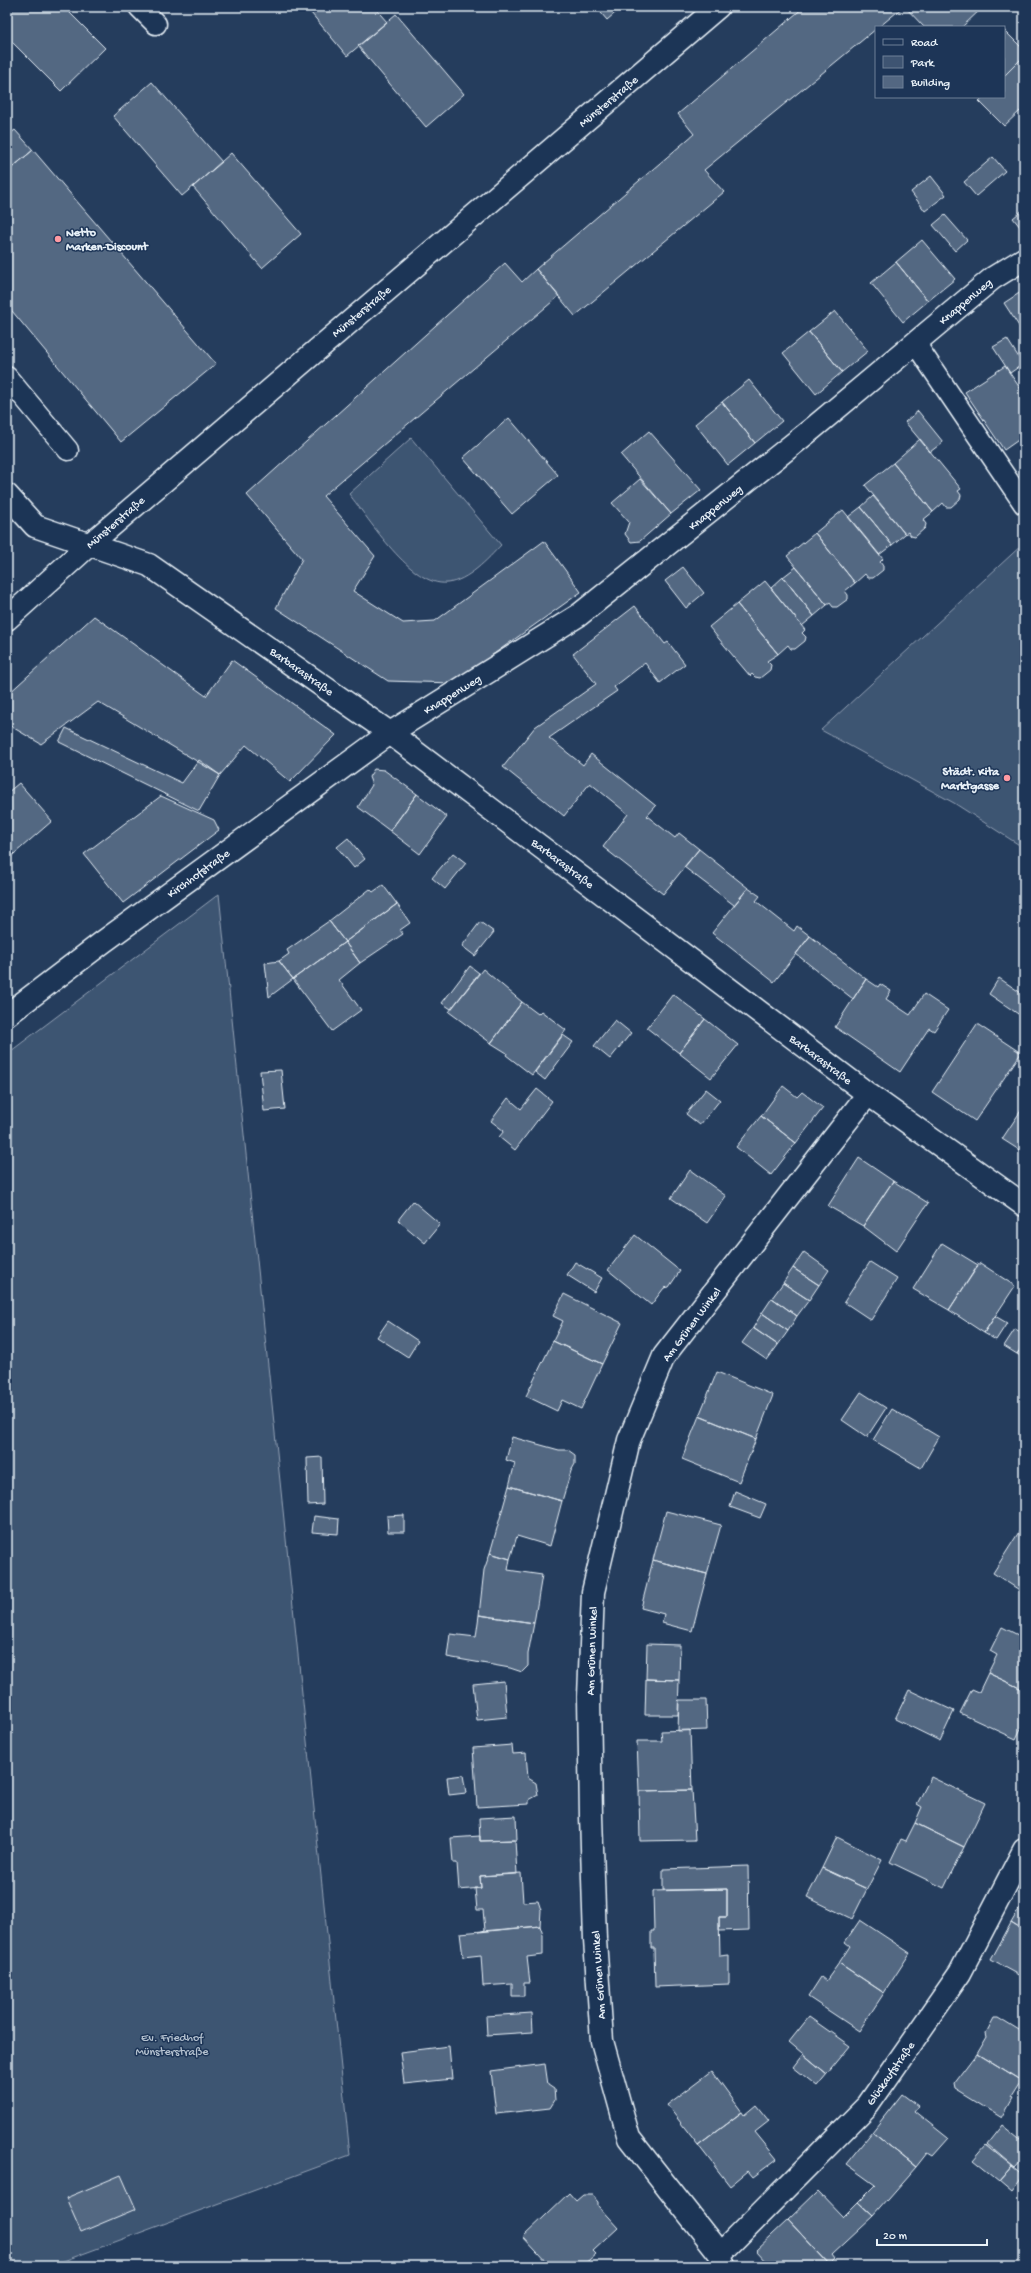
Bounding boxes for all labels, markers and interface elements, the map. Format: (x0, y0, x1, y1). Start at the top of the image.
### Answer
legend (875, 26, 1005, 98)
text: Road (911, 37, 938, 51)
text: Park (910, 57, 936, 71)
street label: Münsterstraße (577, 73, 642, 131)
text: Building (910, 77, 950, 91)
place label: Netto Marken-Discount (66, 227, 149, 255)
marker: Netto Marken-Discount (53, 234, 63, 244)
street label: Knappenweg (937, 276, 996, 329)
street label: Münsterstraße (330, 283, 395, 341)
street label: Knappenweg (687, 483, 746, 534)
street label: Münsterstraße (84, 494, 149, 553)
street label: Barbarastraße (265, 645, 336, 700)
street label: Knappenweg (422, 672, 484, 719)
place label: Städt. Kita Marktgasse (941, 766, 1000, 794)
marker: Städt. Kita Marktgasse (1002, 773, 1012, 783)
street label: Barbarastraße (527, 836, 596, 893)
street label: Kirchhofstraße (165, 847, 234, 902)
street label: Barbarastraße (785, 1032, 854, 1089)
street label: Am Grünen Winkel (660, 1285, 725, 1365)
street label: Am Grünen Winkel (584, 1606, 602, 1696)
street label: Am Grünen Winkel (590, 1930, 610, 2020)
park label: Ev. Friedhof Münsterstraße (135, 2032, 209, 2060)
street label: Glückaufstraße (864, 2039, 919, 2109)
scale bar (877, 2221, 987, 2247)
text: 20 m (883, 2230, 908, 2244)

